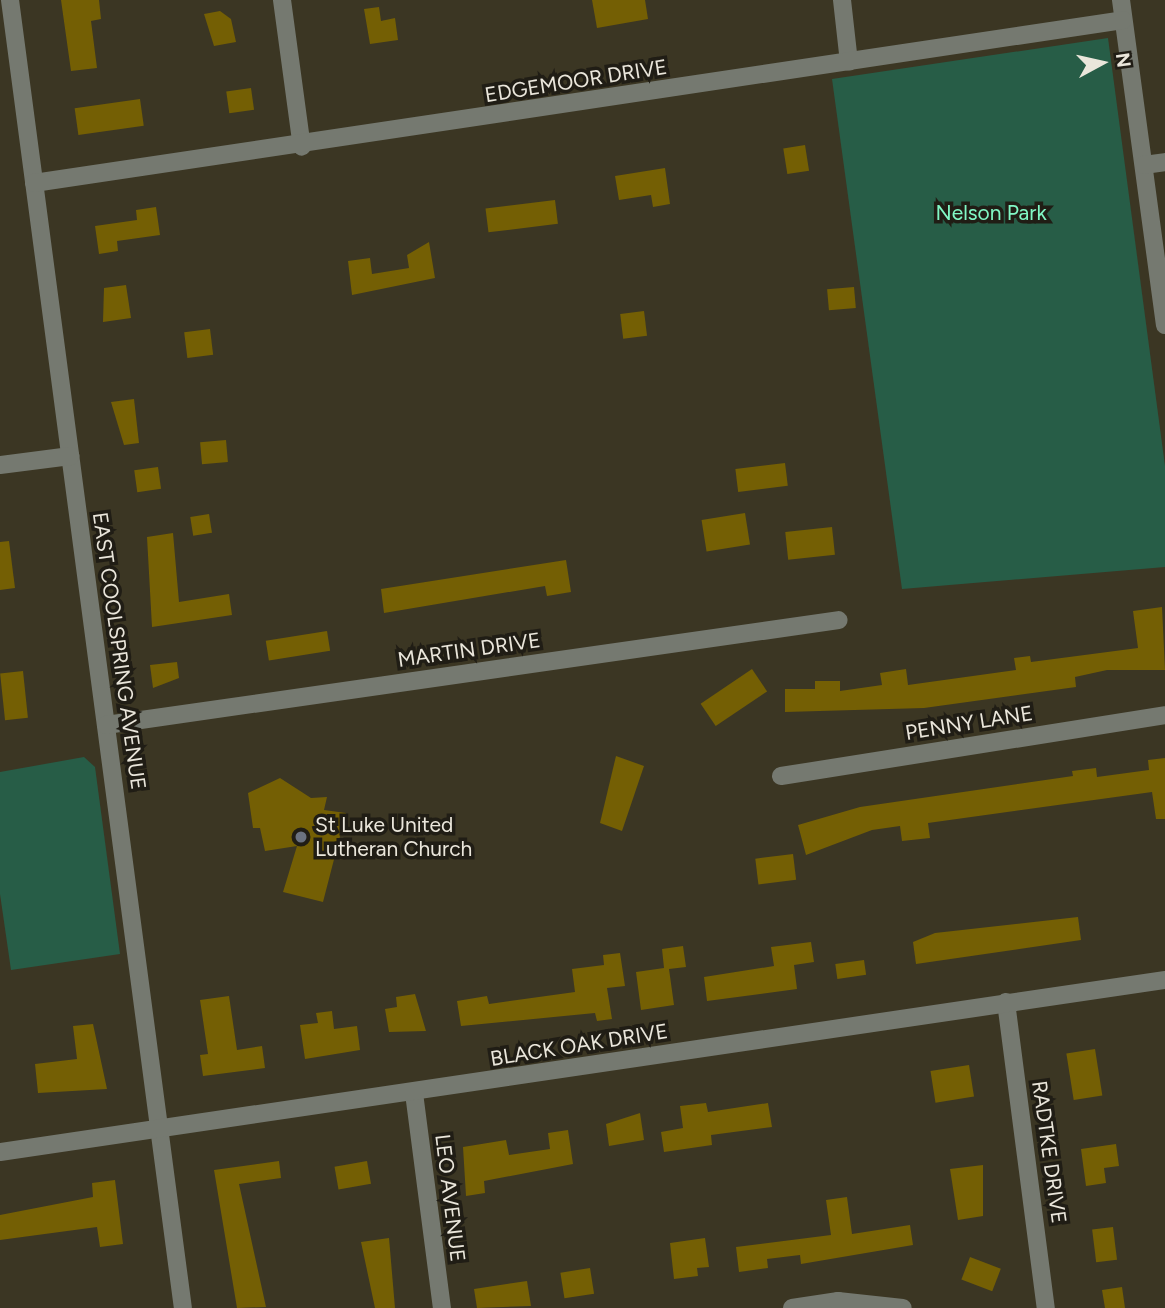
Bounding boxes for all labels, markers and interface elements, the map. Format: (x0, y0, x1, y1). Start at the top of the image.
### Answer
north arrow (1067, 28, 1137, 98)
text: N (1111, 51, 1136, 69)
street label: EDGEMOOR DRIVE (483, 54, 669, 108)
park label: Nelson Park (935, 200, 1047, 226)
street label: EAST COOLSPRING AVENUE (87, 511, 151, 791)
street label: MARTIN DRIVE (396, 627, 542, 673)
street label: PENNY LANE (903, 700, 1035, 746)
place label: St Luke United Lutheran Church (315, 812, 472, 862)
marker: St Luke United Lutheran Church (293, 829, 309, 845)
street label: BLACK OAK DRIVE (488, 1019, 670, 1071)
street label: RADTKE DRIVE (1027, 1079, 1071, 1225)
street label: LEO AVENUE (430, 1133, 470, 1263)

